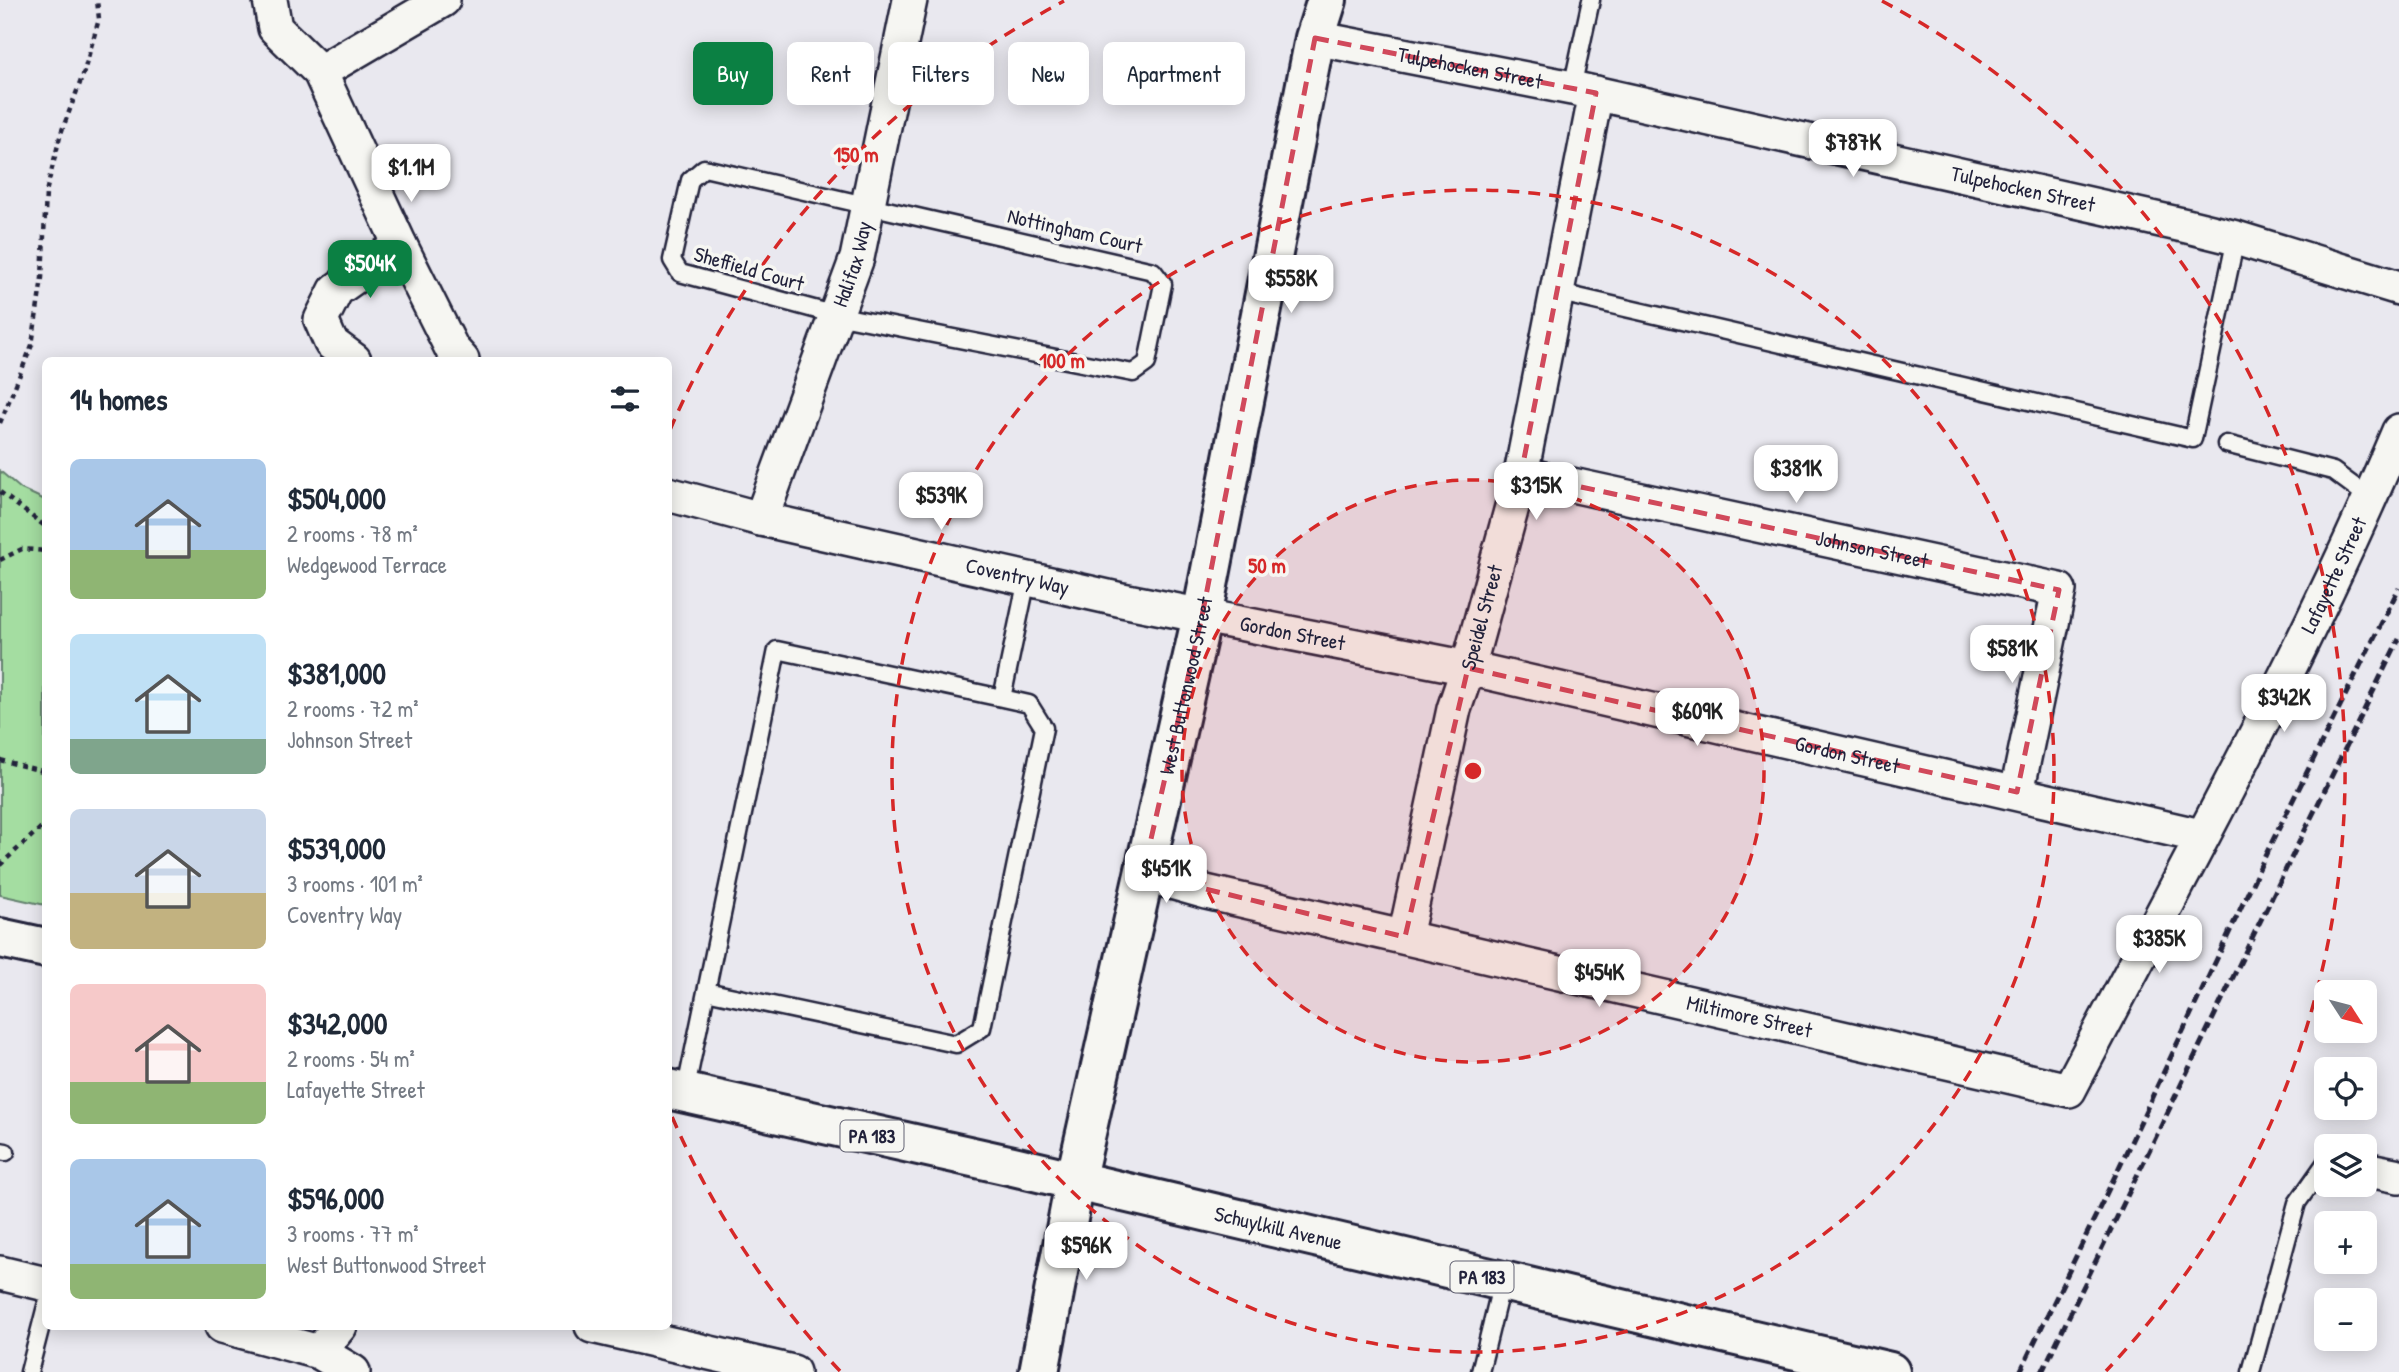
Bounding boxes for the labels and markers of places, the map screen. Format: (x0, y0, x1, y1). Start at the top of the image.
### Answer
pin: $787K (1804, 120, 1902, 179)
pin: $1.1M (362, 144, 460, 204)
pin: $504K (321, 240, 419, 300)
pin: $558K (1242, 256, 1340, 315)
pin: $381K (1747, 446, 1845, 505)
pin: $315K (1487, 462, 1585, 522)
pin: $539K (892, 472, 990, 532)
pin: $581K (1963, 626, 2061, 685)
pin: $342K (2235, 674, 2333, 734)
pin: $609K (1648, 688, 1746, 748)
centre of rings (1461, 759, 1485, 783)
pin: $451K (1117, 846, 1215, 905)
pin: $385K (2110, 916, 2208, 975)
pin: $454K (1550, 950, 1648, 1009)
pin: $596K (1037, 1222, 1135, 1282)

